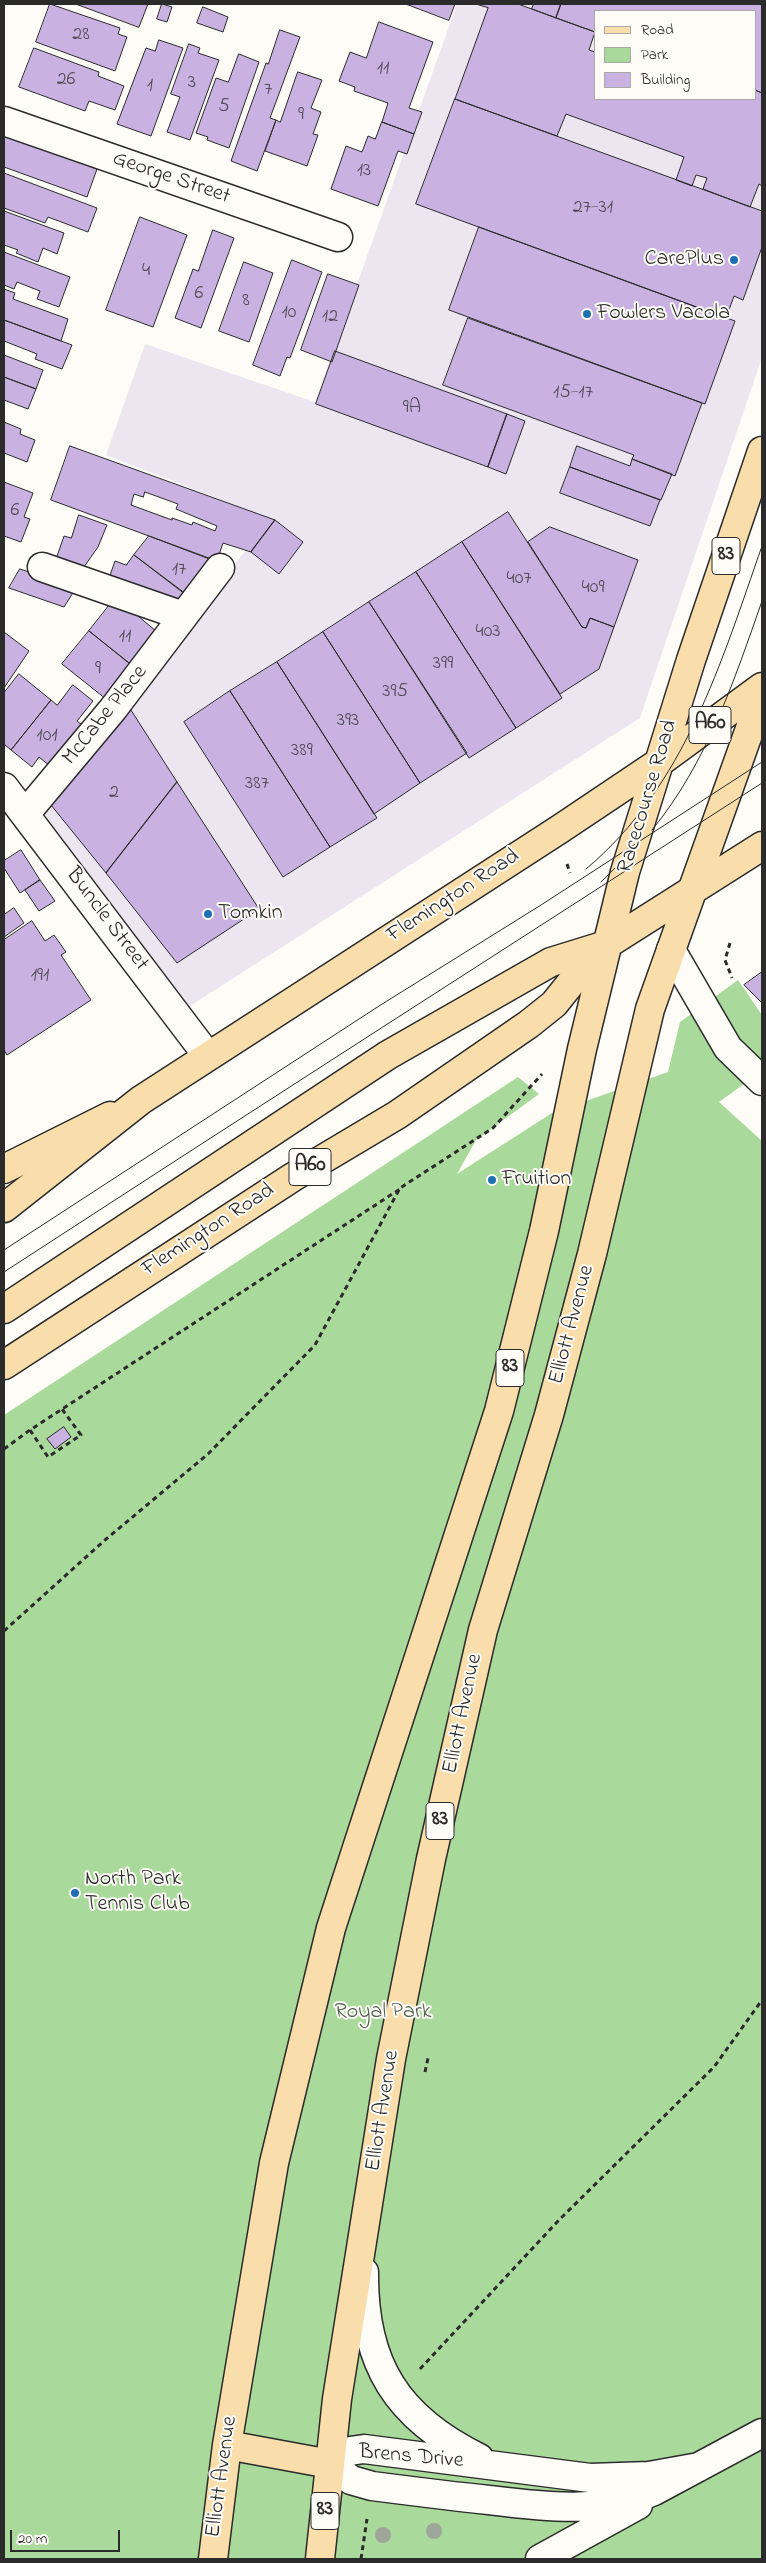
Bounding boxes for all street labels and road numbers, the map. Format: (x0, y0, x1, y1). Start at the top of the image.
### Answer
street label: George Street (109, 147, 233, 211)
road number: 83 (712, 538, 740, 574)
street label: McCabe Place (58, 661, 154, 771)
road number: A60 (689, 706, 731, 744)
street label: Racecourse Road (613, 717, 685, 877)
street label: Flemington Road (383, 844, 525, 950)
street label: Buncle Street (59, 863, 153, 977)
road number: A60 (289, 1148, 331, 1186)
street label: Flemington Road (138, 1178, 280, 1284)
street label: Elliott Avenue (544, 1263, 602, 1387)
road number: 83 (496, 1350, 524, 1386)
street label: Elliott Avenue (438, 1651, 490, 1777)
road number: 83 (426, 1802, 454, 1840)
street label: Elliott Avenue (361, 2049, 407, 2173)
street label: Elliott Avenue (201, 2415, 245, 2539)
street label: Brens Drive (358, 2440, 464, 2476)
road number: 83 (311, 2492, 339, 2530)

